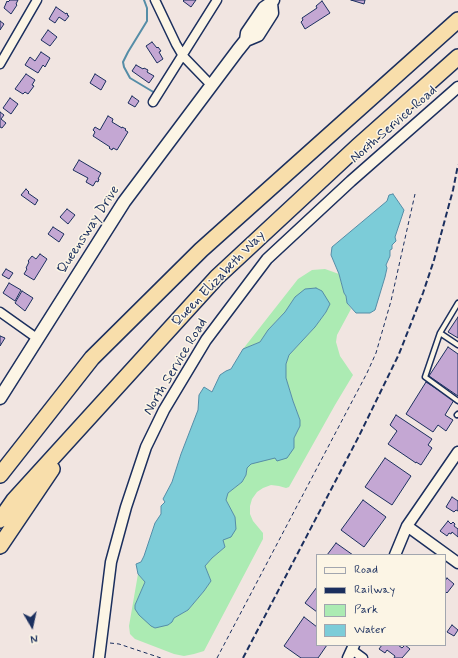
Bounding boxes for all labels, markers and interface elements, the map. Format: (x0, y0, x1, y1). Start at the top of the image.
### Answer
street label: North Service Road (347, 83, 441, 167)
street label: Queensway Drive (54, 183, 124, 277)
street label: Queen Elizabeth Way (169, 227, 269, 331)
street label: North Service Road (140, 316, 212, 418)
legend (316, 554, 446, 646)
text: Road (354, 562, 378, 578)
text: Railway (354, 582, 395, 598)
text: Park (354, 602, 378, 618)
north arrow (12, 606, 52, 646)
text: Water (354, 622, 386, 638)
text: N (29, 630, 39, 645)

